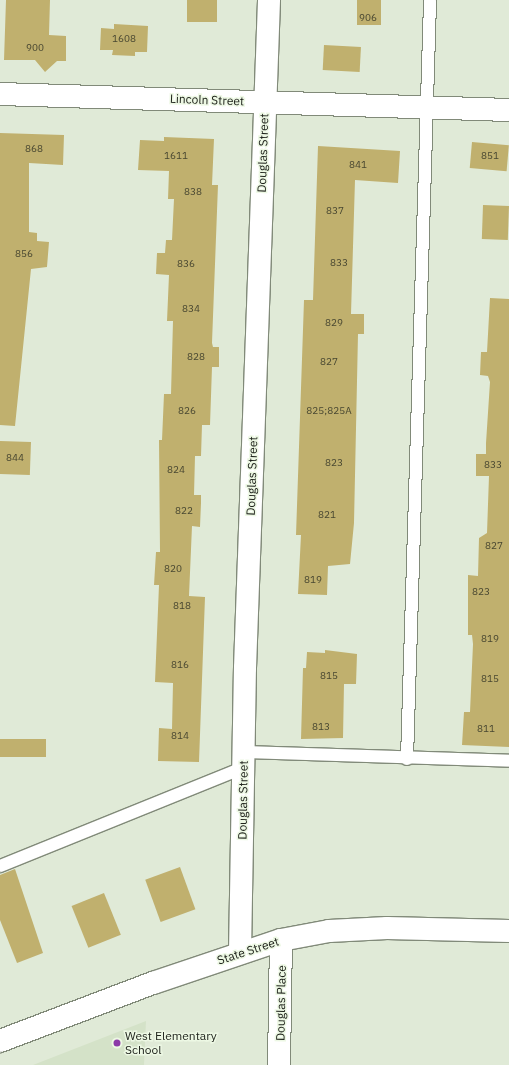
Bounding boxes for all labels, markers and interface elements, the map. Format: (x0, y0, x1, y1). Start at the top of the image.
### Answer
house number: 906 (359, 12, 377, 24)
house number: 1608 (112, 33, 136, 45)
house number: 900 (26, 42, 44, 54)
street label: Lincoln Street (170, 92, 244, 108)
street label: Douglas Street (254, 113, 272, 193)
house number: 868 (25, 143, 43, 155)
house number: 1611 (164, 150, 188, 162)
house number: 851 (481, 150, 499, 162)
house number: 841 (349, 159, 367, 171)
house number: 838 (184, 186, 202, 198)
house number: 837 (326, 205, 344, 217)
house number: 856 (15, 248, 33, 260)
house number: 833 (330, 257, 348, 269)
house number: 836 (177, 258, 195, 270)
house number: 834 (182, 303, 200, 315)
house number: 829 (325, 317, 343, 329)
house number: 828 (187, 351, 205, 363)
house number: 827 (320, 356, 338, 368)
house number: 826 (178, 405, 196, 417)
house number: 825;825A (306, 405, 352, 417)
street label: Douglas Street (243, 436, 261, 516)
house number: 844 (6, 452, 24, 464)
house number: 823 (325, 457, 343, 469)
house number: 833 (484, 459, 502, 471)
house number: 824 (167, 464, 185, 476)
house number: 822 (175, 505, 193, 517)
house number: 821 (318, 509, 336, 521)
house number: 827 (485, 540, 503, 552)
house number: 820 (164, 563, 182, 575)
house number: 819 (304, 574, 322, 586)
house number: 823 (472, 586, 490, 598)
house number: 818 (173, 600, 191, 612)
house number: 819 (481, 633, 499, 645)
house number: 816 (171, 659, 189, 671)
house number: 815 (320, 670, 338, 682)
house number: 815 (481, 673, 499, 685)
house number: 813 (312, 721, 330, 733)
house number: 811 (477, 723, 495, 735)
house number: 814 (171, 730, 189, 742)
street label: Douglas Street (235, 760, 251, 840)
street label: State Street (215, 934, 281, 968)
street label: Douglas Place (273, 965, 289, 1041)
place label: West Elementary School (125, 1029, 217, 1057)
marker: West Elementary School (112, 1038, 122, 1048)

